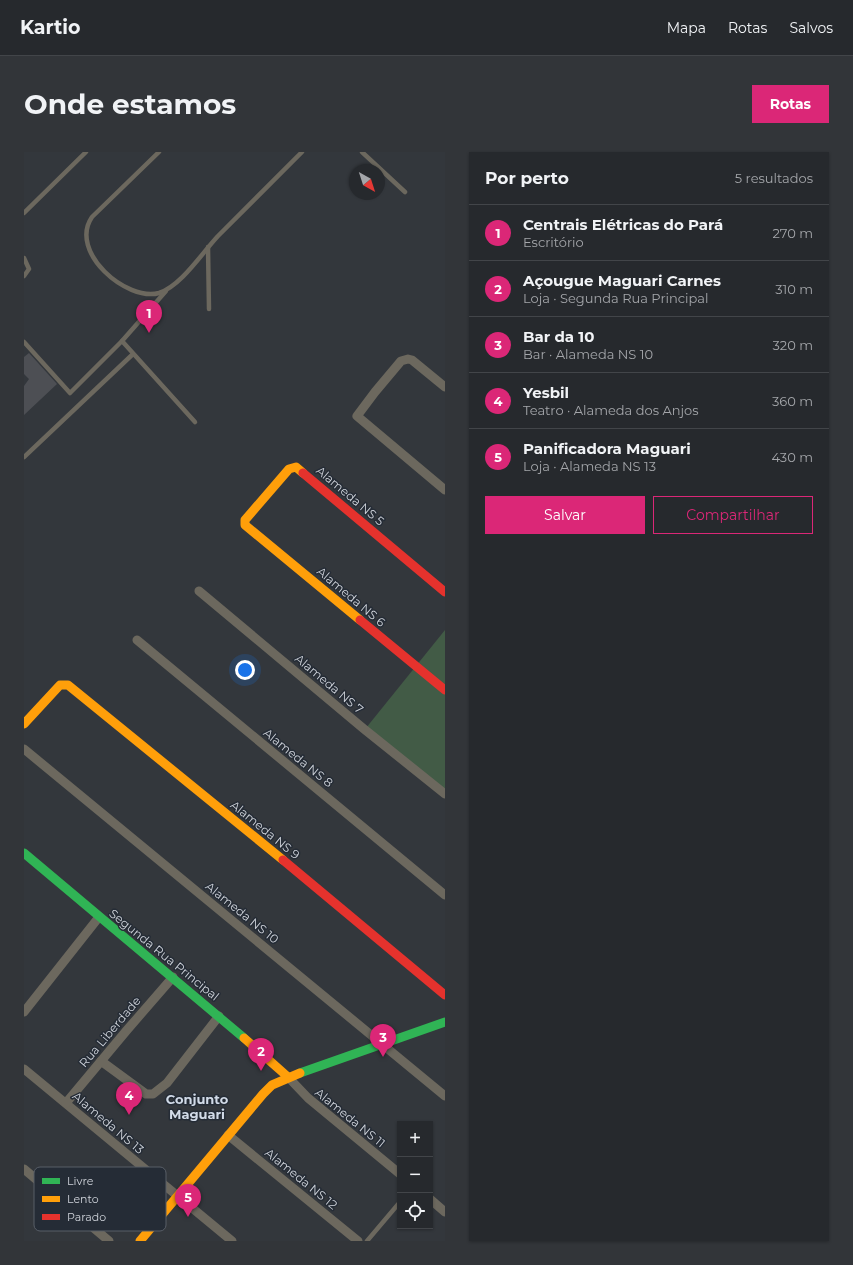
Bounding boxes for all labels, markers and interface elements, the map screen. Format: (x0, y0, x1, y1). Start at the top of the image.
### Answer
text: Kartio (20, 16, 80, 39)
text: Mapa (667, 19, 706, 37)
text: Rotas (728, 19, 767, 37)
text: Salvos (789, 19, 833, 37)
button: Rotas (752, 85, 829, 123)
text: Onde estamos (24, 87, 236, 121)
north arrow (349, 164, 385, 200)
text: Por perto (485, 168, 569, 188)
text: 5 resultados (735, 170, 813, 186)
text: Centrais Elétricas do Pará (523, 215, 723, 234)
text: 1 (495, 225, 501, 241)
text: 270 m (772, 225, 813, 241)
text: Escritório (523, 234, 584, 250)
text: Açougue Maguari Carnes (523, 271, 721, 290)
text: 2 (494, 281, 502, 297)
text: 310 m (775, 281, 813, 297)
text: Loja · Segunda Rua Principal (523, 290, 708, 306)
pin: 1 (136, 300, 162, 333)
text: Bar da 10 (523, 327, 594, 346)
text: 3 (494, 337, 502, 353)
text: 320 m (773, 337, 813, 353)
text: Bar · Alameda NS 10 (523, 346, 653, 362)
text: Yesbil (523, 383, 569, 402)
text: 4 (494, 393, 502, 409)
text: 360 m (772, 393, 813, 409)
text: Teatro · Alameda dos Anjos (523, 402, 699, 418)
text: Panificadora Maguari (523, 439, 691, 458)
text: 5 (494, 449, 502, 465)
text: 430 m (771, 449, 813, 465)
text: Loja · Alameda NS 13 (523, 458, 656, 474)
street label: Alameda NS 5 (313, 463, 388, 529)
button: Salvar (485, 496, 645, 534)
button: Compartilhar (653, 496, 813, 534)
street label: Alameda NS 6 (314, 564, 389, 630)
street label: Alameda NS 7 (292, 651, 367, 717)
your location (235, 660, 255, 680)
street label: Alameda NS 8 (260, 725, 336, 790)
street label: Alameda NS 9 (228, 797, 303, 862)
street label: Alameda NS 10 (203, 879, 282, 947)
street label: Segunda Rua Principal (106, 906, 222, 1004)
street label: Rua Liberdade (76, 993, 144, 1070)
pin: 3 (370, 1024, 396, 1057)
pin: 2 (248, 1038, 274, 1071)
pin: 4 (116, 1082, 142, 1115)
street label: Alameda NS 11 (312, 1085, 389, 1151)
street label: Alameda NS 13 (70, 1088, 147, 1157)
district label: Conjunto Maguari (166, 1091, 229, 1122)
map controls (397, 1121, 433, 1229)
button: + (397, 1121, 433, 1157)
street label: Alameda NS 12 (262, 1145, 341, 1212)
button: − (397, 1157, 433, 1193)
legend (34, 1167, 166, 1231)
text: Livre (67, 1174, 94, 1188)
pin: 5 (175, 1184, 201, 1217)
text: Lento (67, 1192, 99, 1206)
button: locate (397, 1193, 433, 1229)
text: Parado (67, 1210, 106, 1224)

